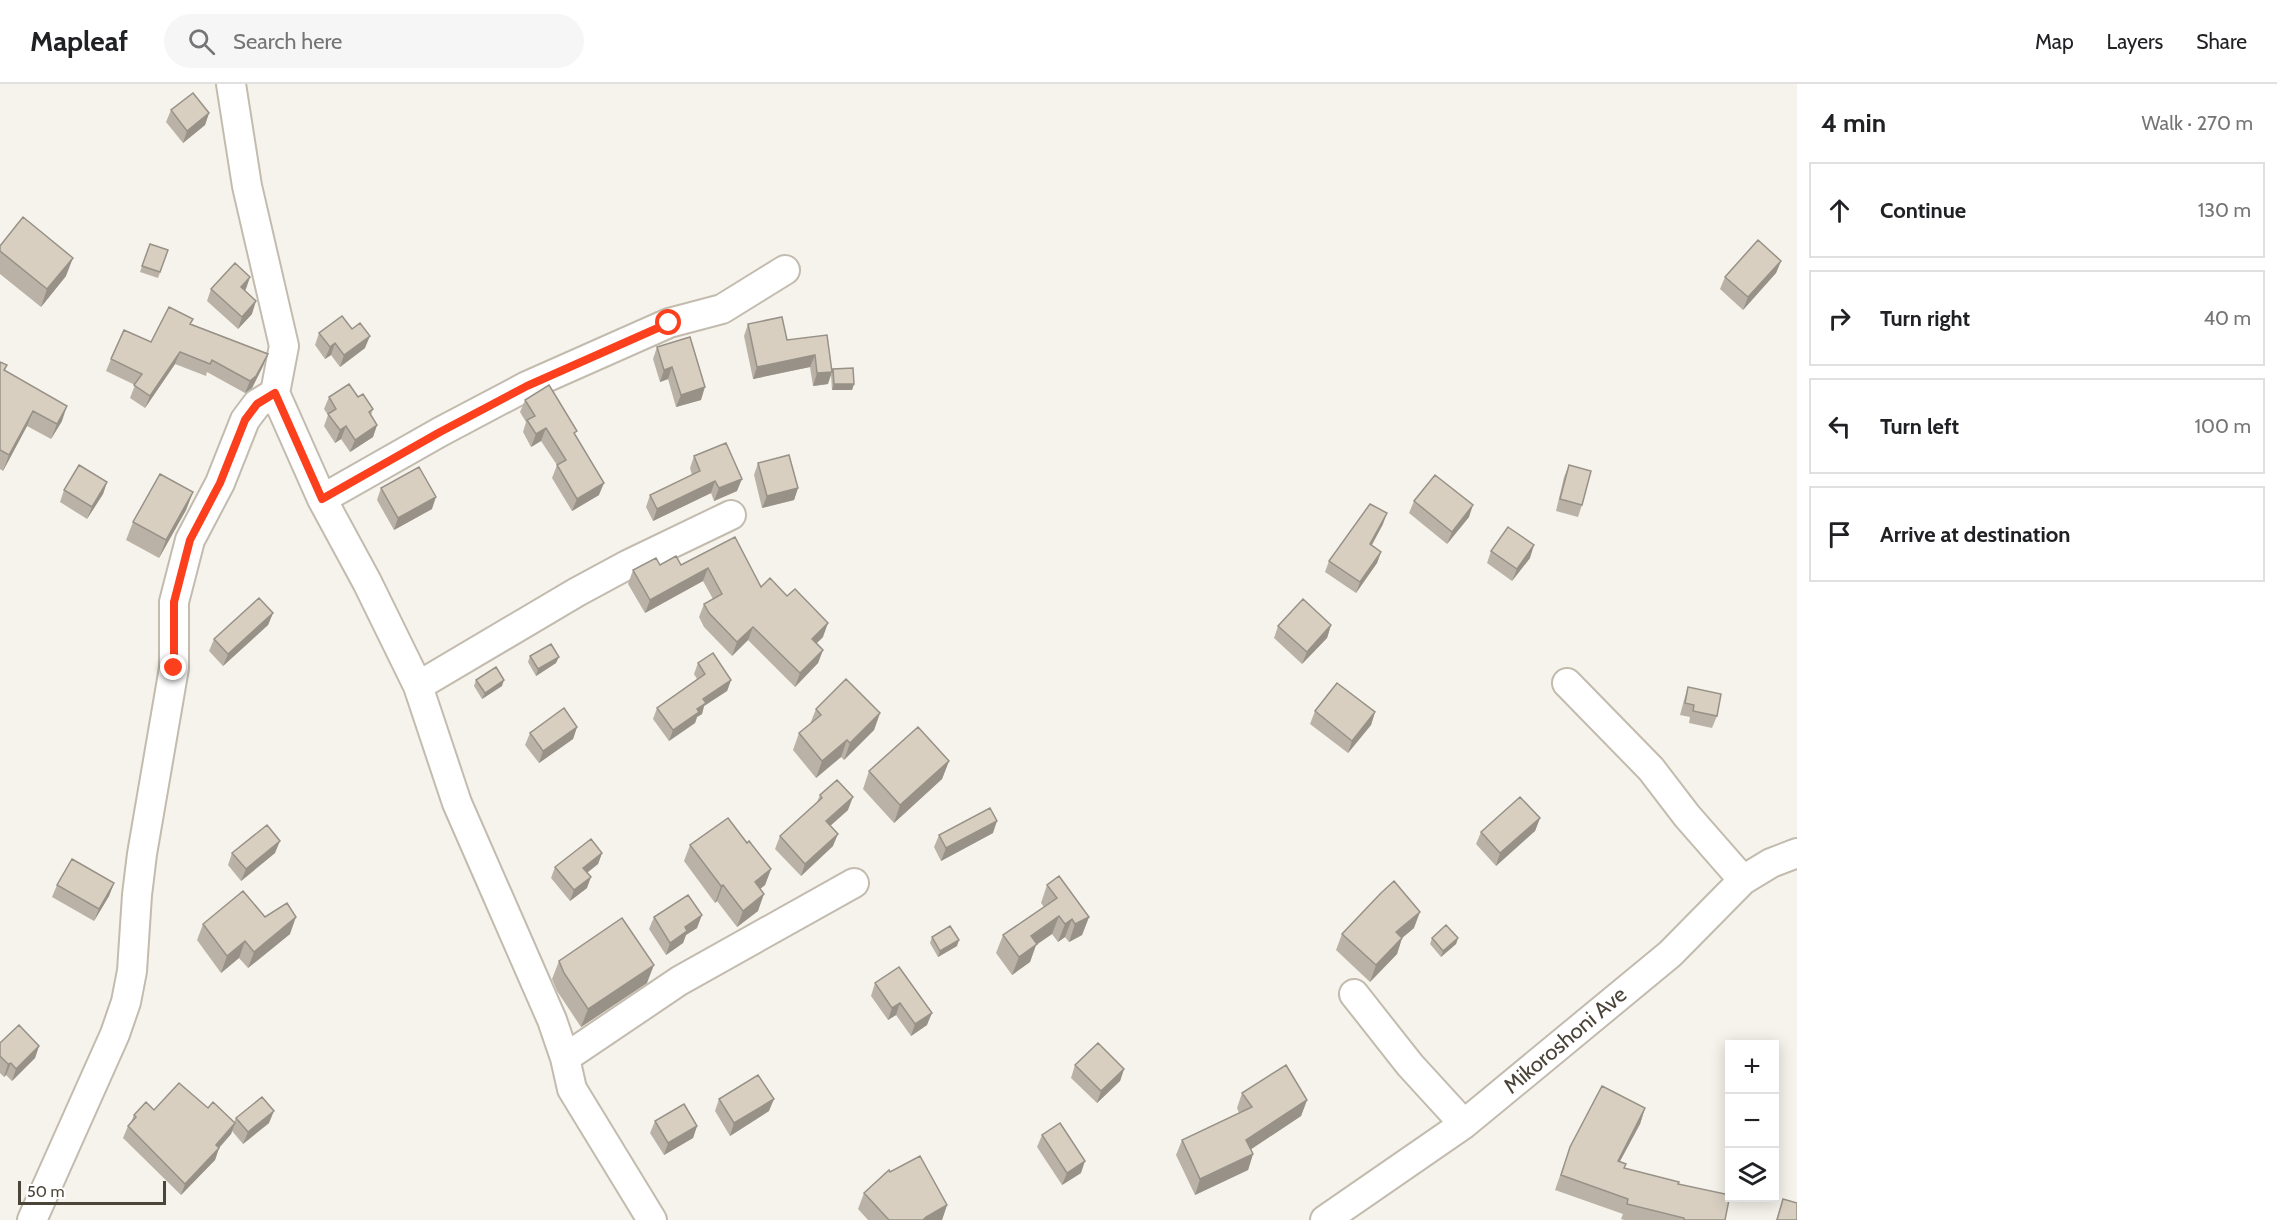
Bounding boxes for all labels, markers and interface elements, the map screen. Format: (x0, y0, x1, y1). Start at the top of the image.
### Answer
search box (164, 14, 584, 68)
text: Mapleaf (30, 24, 128, 58)
icon: search (185, 25, 218, 58)
text: Search here (233, 28, 342, 55)
text: Map (2035, 29, 2074, 54)
text: Layers (2107, 29, 2163, 54)
text: Share (2196, 29, 2247, 54)
text: 4 min (1821, 107, 1886, 139)
text: Walk · 270 m (2141, 111, 2253, 135)
icon: ahead (1823, 194, 1856, 227)
text: Continue (1880, 197, 1966, 224)
text: 130 m (2198, 198, 2251, 222)
icon: right (1823, 302, 1856, 335)
text: Turn right (1880, 305, 1970, 332)
text: 40 m (2203, 306, 2251, 330)
route start (655, 309, 681, 335)
icon: left (1823, 410, 1856, 443)
text: Turn left (1880, 413, 1959, 440)
text: 100 m (2195, 414, 2251, 438)
icon: arrive (1823, 518, 1856, 551)
text: Arrive at destination (1880, 521, 2070, 548)
route end (160, 654, 186, 680)
street label: Mikoroshoni Ave (1498, 981, 1632, 1099)
map controls (1725, 1040, 1779, 1202)
button: + (1725, 1040, 1779, 1094)
button: − (1725, 1094, 1779, 1148)
button: layers (1725, 1148, 1779, 1202)
scale bar (18, 1178, 166, 1206)
text: 50 m (27, 1182, 64, 1201)

